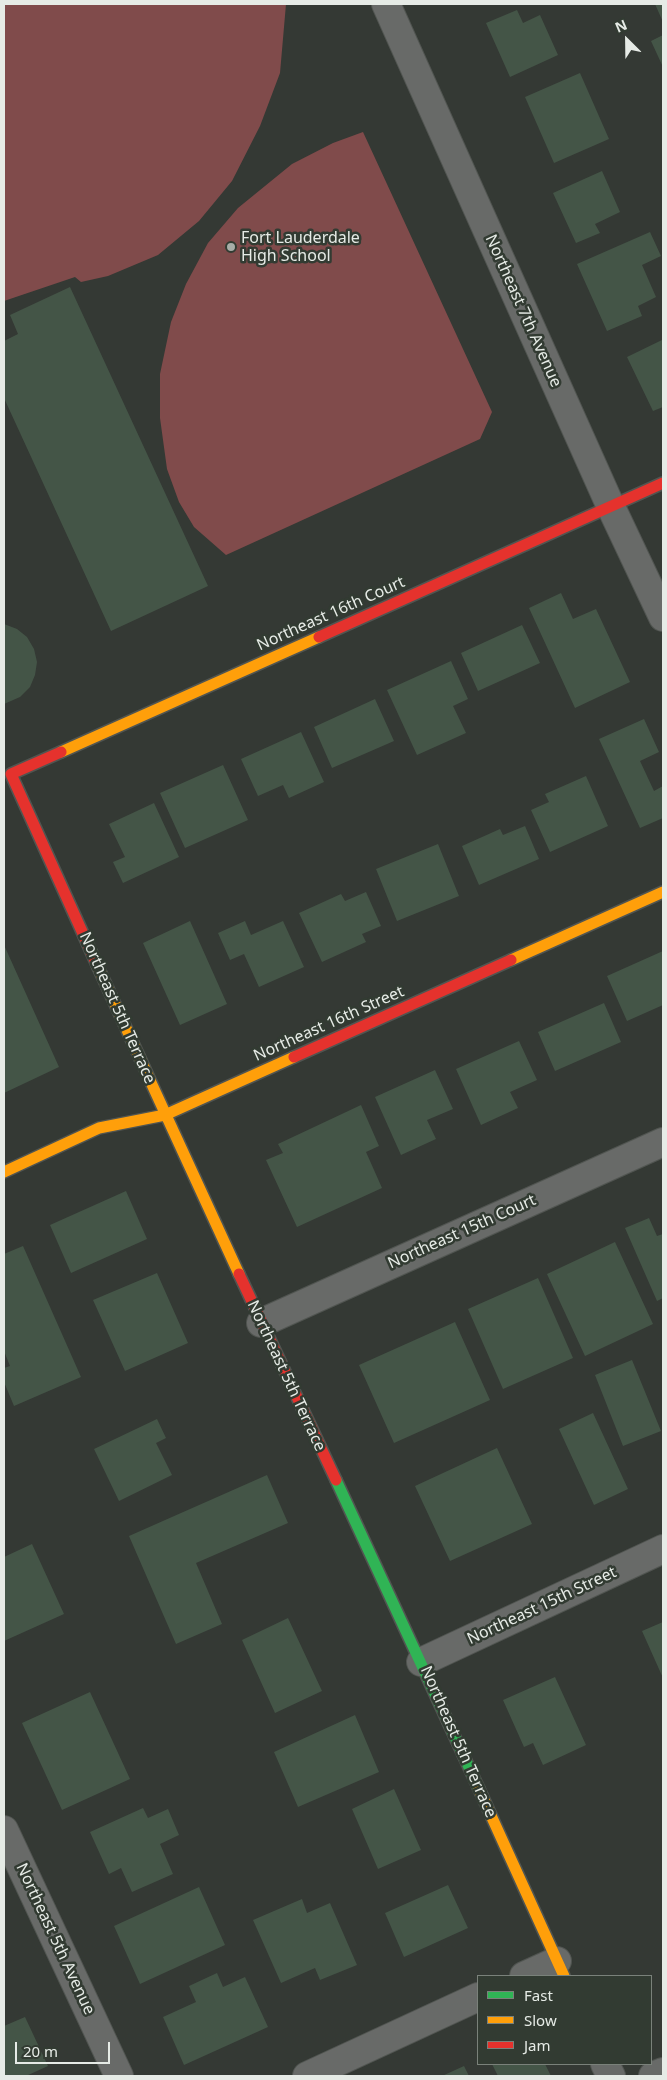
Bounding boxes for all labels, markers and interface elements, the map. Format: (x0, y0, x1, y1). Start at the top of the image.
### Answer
north arrow (602, 15, 652, 65)
text: N (612, 15, 630, 37)
place label: Fort Lauderdale High School (241, 228, 360, 266)
street label: Northeast 7th Avenue (481, 232, 565, 390)
marker: Fort Lauderdale High School (225, 241, 237, 253)
street label: Northeast 16th Court (254, 573, 408, 655)
street label: Northeast 5th Terrace (75, 929, 159, 1087)
street label: Northeast 16th Street (251, 982, 407, 1066)
street label: Northeast 15th Court (385, 1191, 539, 1273)
street label: Northeast 5th Terrace (243, 1298, 329, 1454)
street label: Northeast 15th Street (464, 1563, 620, 1649)
street label: Northeast 5th Terrace (416, 1663, 500, 1821)
street label: Northeast 5th Avenue (11, 1860, 99, 2018)
legend (477, 1975, 652, 2065)
text: Fast (524, 1985, 553, 2005)
text: Slow (524, 2010, 557, 2030)
scale bar (18, 2032, 112, 2064)
text: Jam (524, 2035, 551, 2055)
text: 20 m (23, 2041, 58, 2061)

